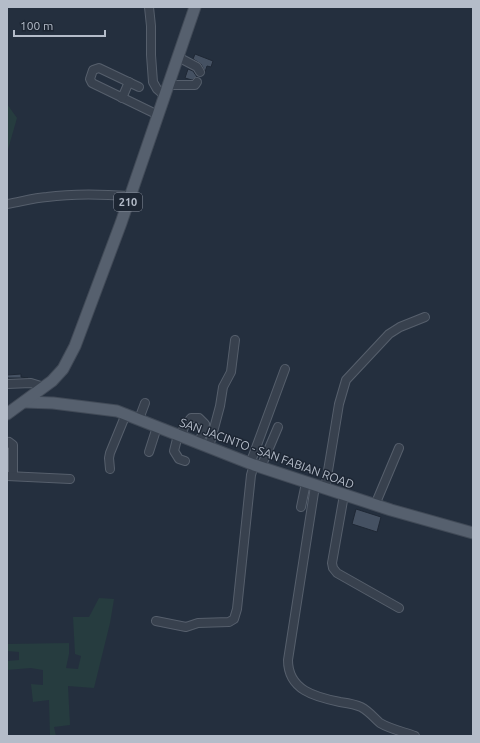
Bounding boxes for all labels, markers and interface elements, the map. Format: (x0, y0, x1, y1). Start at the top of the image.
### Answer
scale bar (14, 12, 105, 38)
text: 100 m (20, 19, 53, 32)
road number: 210 (114, 193, 142, 211)
street label: SAN JACINTO - SAN FABIAN ROAD (178, 415, 356, 491)

